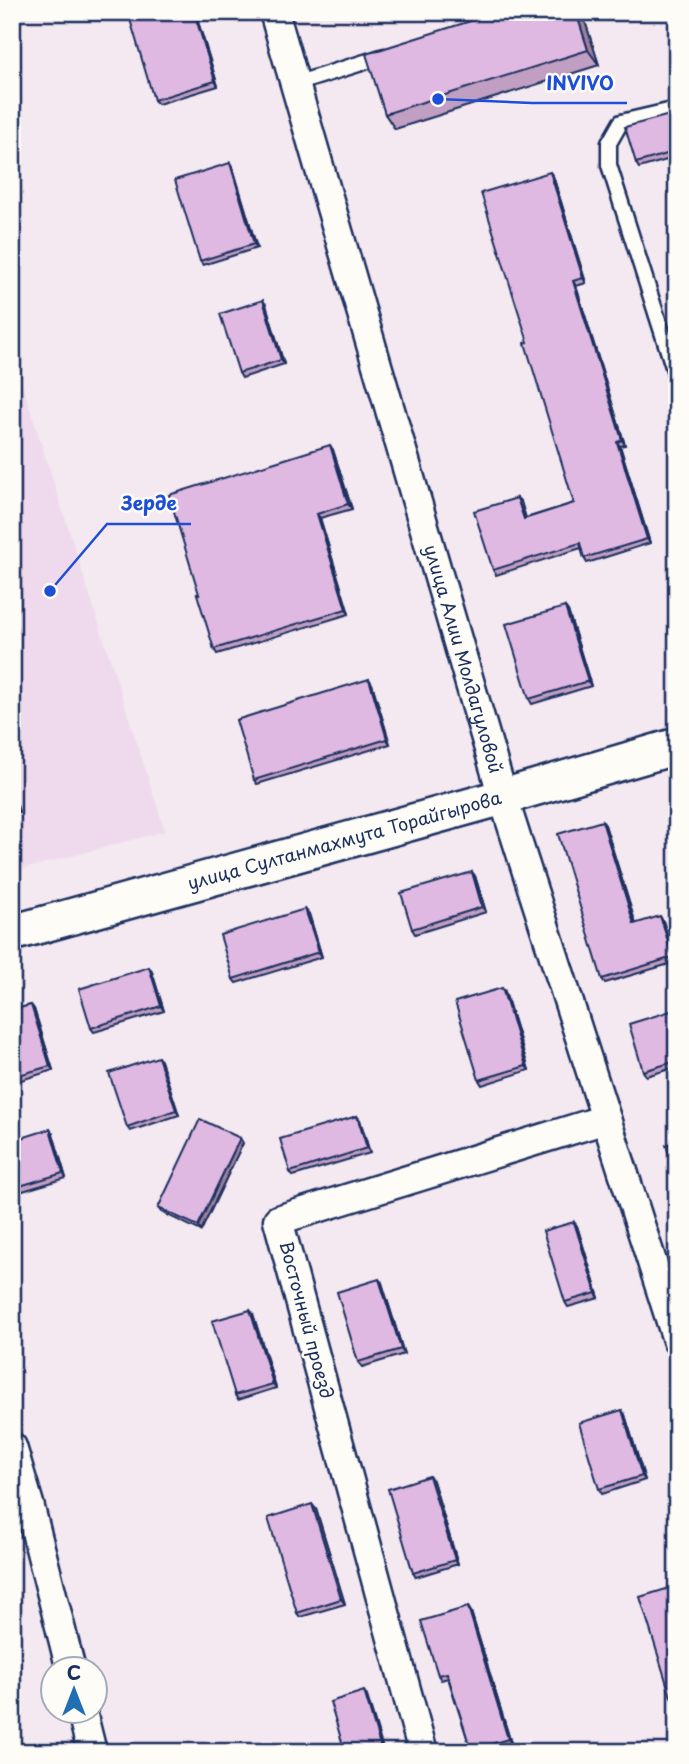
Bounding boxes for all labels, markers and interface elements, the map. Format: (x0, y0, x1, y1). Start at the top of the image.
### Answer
callout: INVIVO (532, 63, 627, 103)
text: INVIVO (546, 68, 614, 96)
callout: Зерде (107, 484, 191, 524)
text: Зерде (120, 488, 177, 516)
street label: улица Алии Молдагуловой (418, 541, 510, 776)
street label: улица Султанмахмута Торайгырова (184, 783, 505, 896)
street label: Восточный проезд (273, 1238, 341, 1402)
north arrow (38, 1656, 108, 1726)
text: С (67, 1658, 81, 1686)

